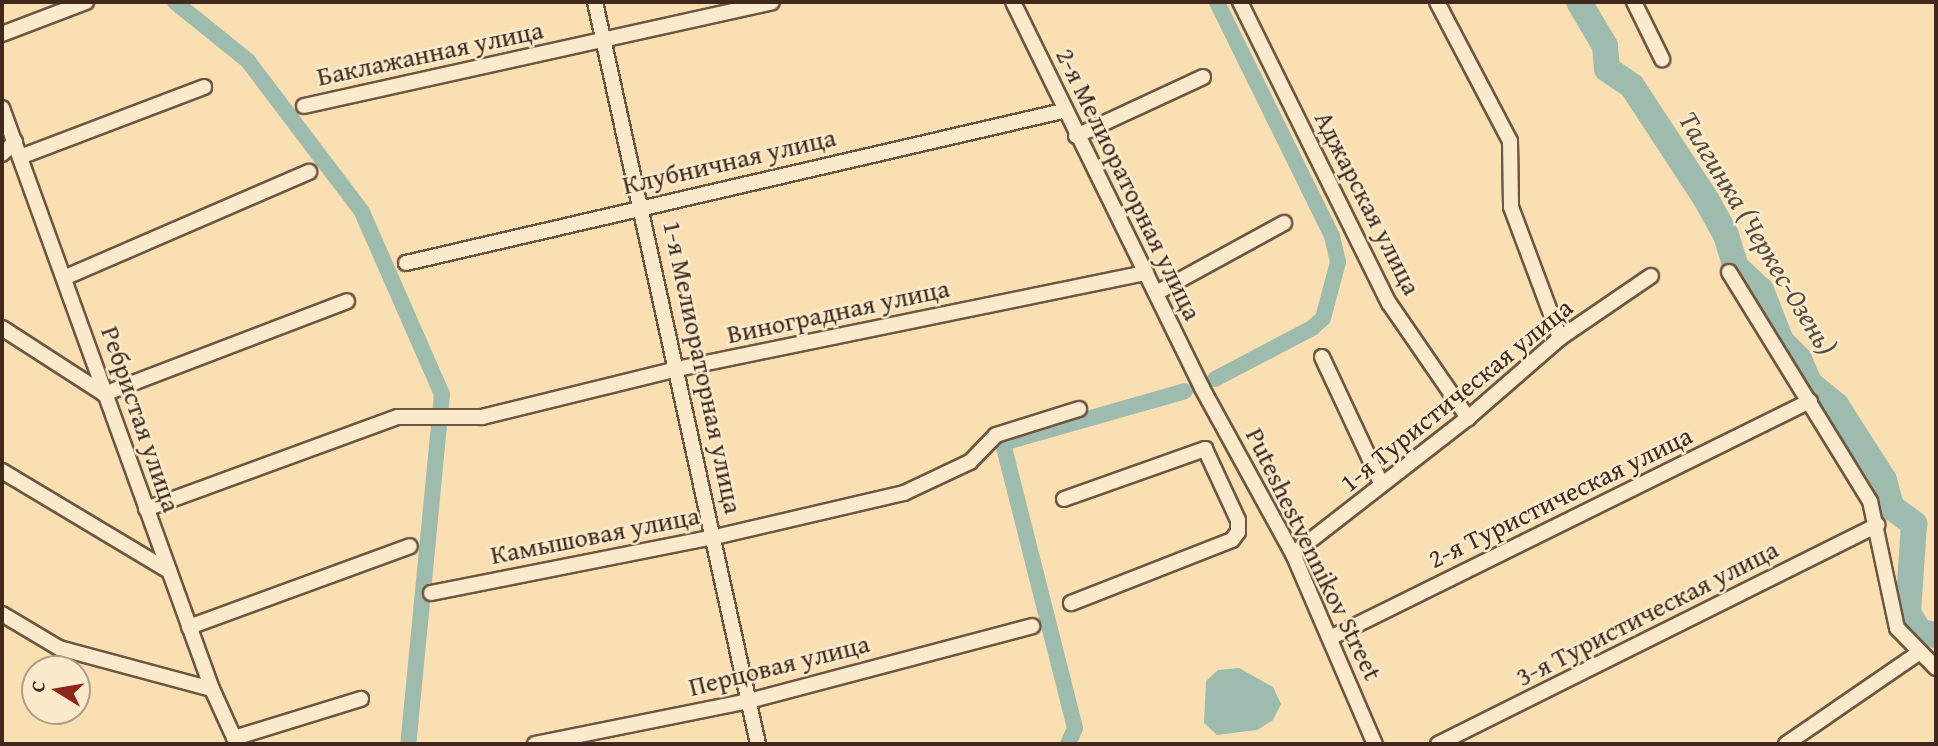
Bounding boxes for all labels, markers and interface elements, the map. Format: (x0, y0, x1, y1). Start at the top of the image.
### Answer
street label: Баклажанная улица (314, 14, 546, 92)
street label: 2-я Мелиораторная улица (1049, 43, 1209, 325)
water label: Талгинка (Черкес-Озень) (1672, 105, 1844, 361)
street label: Аджарская улица (1308, 106, 1428, 300)
street label: Клубничная улица (619, 121, 839, 201)
street label: 1-я Мелиораторная улица (657, 218, 749, 516)
street label: Виноградная улица (724, 272, 952, 350)
street label: 1-я Туристическая улица (1334, 292, 1578, 498)
street label: Ребристая улица (95, 322, 187, 516)
street label: 2-я Туристическая улица (1423, 419, 1697, 575)
street label: Puteshestvennikov Street (1239, 423, 1389, 685)
street label: Камышовая улица (488, 499, 702, 571)
street label: 3-я Туристическая улица (1511, 533, 1783, 693)
street label: Перцовая улица (685, 627, 873, 703)
north arrow (21, 655, 91, 725)
text: С (23, 678, 52, 694)

